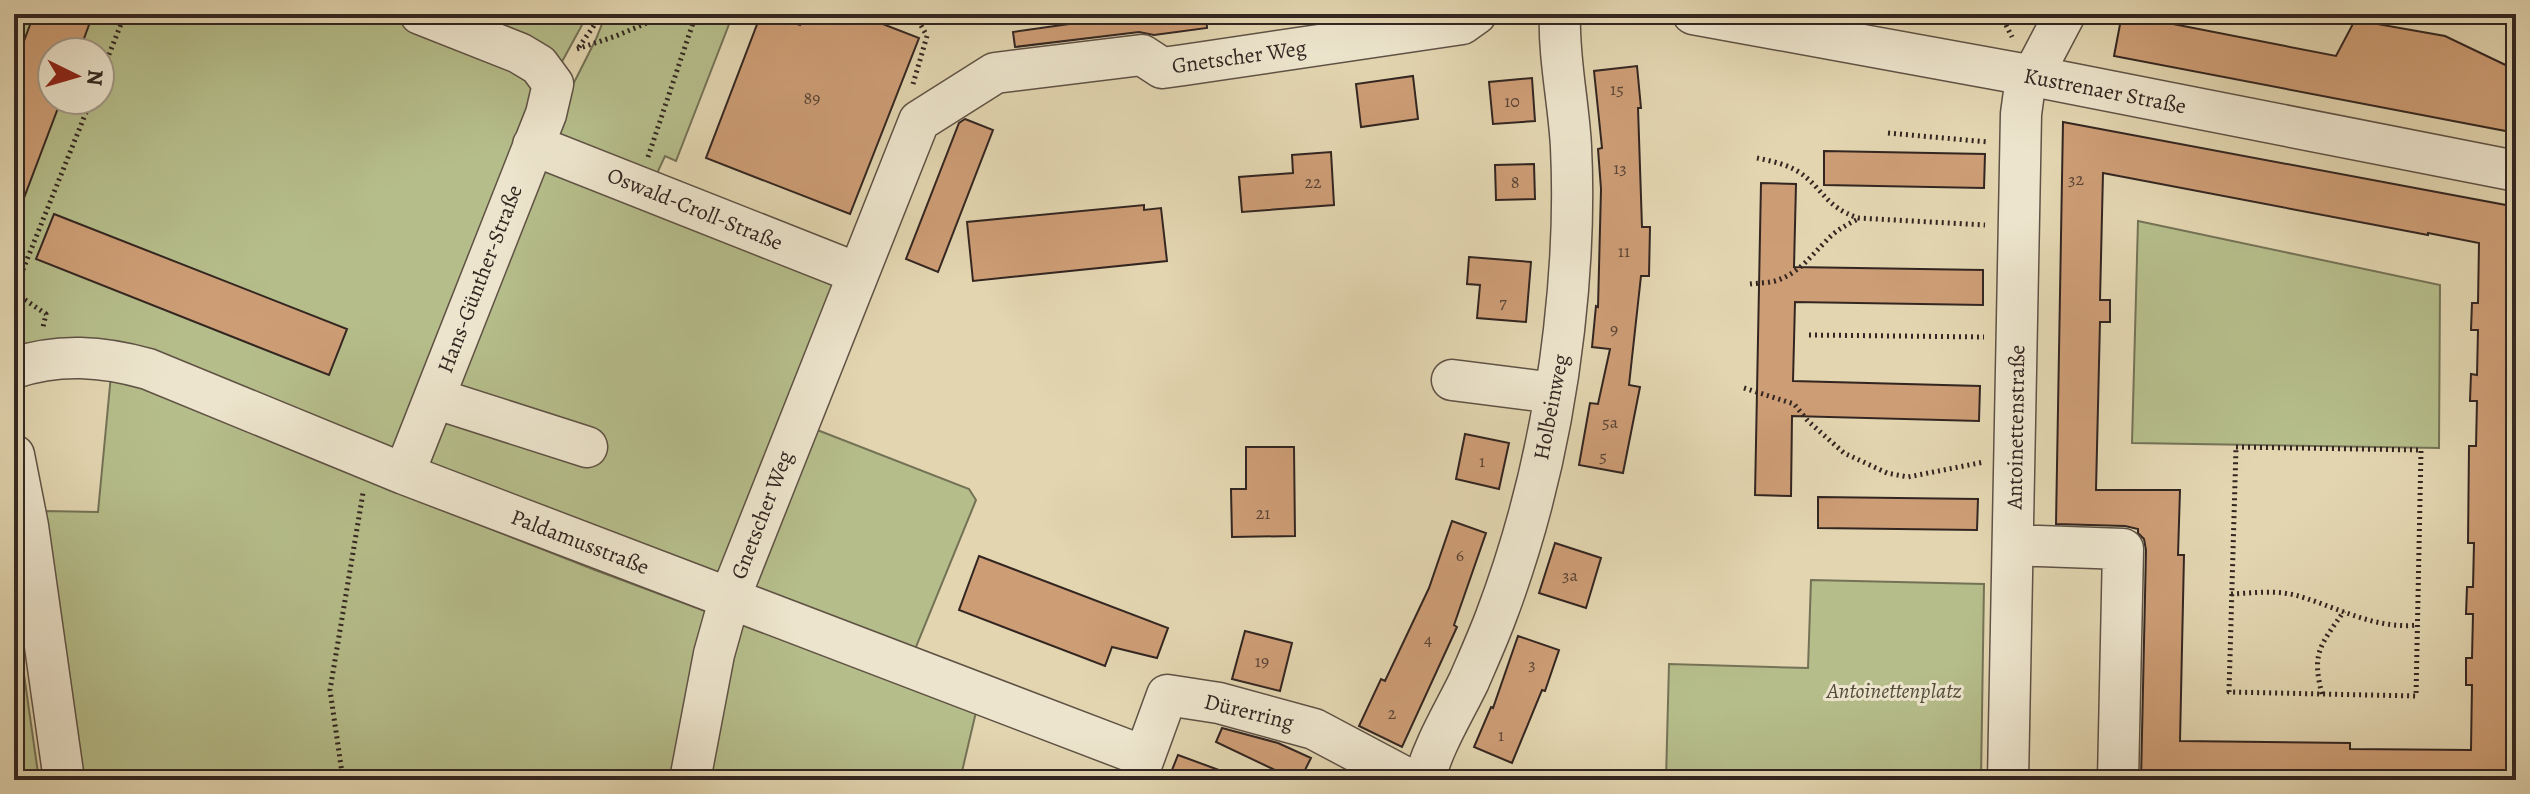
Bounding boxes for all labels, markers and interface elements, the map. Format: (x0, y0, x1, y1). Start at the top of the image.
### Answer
street label: Gnetscher Weg (1170, 33, 1308, 81)
north arrow (36, 36, 116, 116)
street label: Kustrenaer Straße (2021, 61, 2189, 121)
text: N (79, 68, 111, 87)
house number: 15 (1610, 77, 1624, 101)
house number: 89 (804, 86, 820, 110)
house number: 10 (1504, 89, 1520, 113)
house number: 13 (1613, 156, 1627, 180)
street label: Oswald-Croll-Straße (603, 160, 787, 258)
house number: 32 (2068, 167, 2084, 191)
house number: 22 (1304, 170, 1322, 194)
house number: 8 (1511, 170, 1519, 194)
street label: Hans-Günther-Straße (430, 181, 530, 377)
house number: 11 (1618, 239, 1630, 263)
house number: 7 (1499, 290, 1507, 314)
house number: 9 (1610, 317, 1618, 341)
street label: Antoinettenstraße (2000, 344, 2032, 511)
street label: Holbeinweg (1526, 352, 1576, 462)
house number: 5a (1602, 410, 1619, 434)
house number: 5 (1599, 444, 1607, 468)
street label: Gnetscher Weg (724, 446, 800, 584)
house number: 1 (1479, 449, 1485, 473)
house number: 21 (1256, 501, 1270, 525)
street label: Paldamusstraße (507, 502, 653, 582)
house number: 6 (1456, 543, 1464, 567)
house number: 3a (1562, 563, 1579, 587)
house number: 4 (1424, 627, 1432, 651)
house number: 19 (1255, 649, 1269, 673)
house number: 3 (1528, 652, 1536, 676)
park label: Antoinettenplatz (1826, 676, 1961, 706)
street label: Dürerring (1201, 686, 1297, 738)
house number: 2 (1388, 701, 1397, 725)
house number: 1 (1498, 723, 1504, 747)

